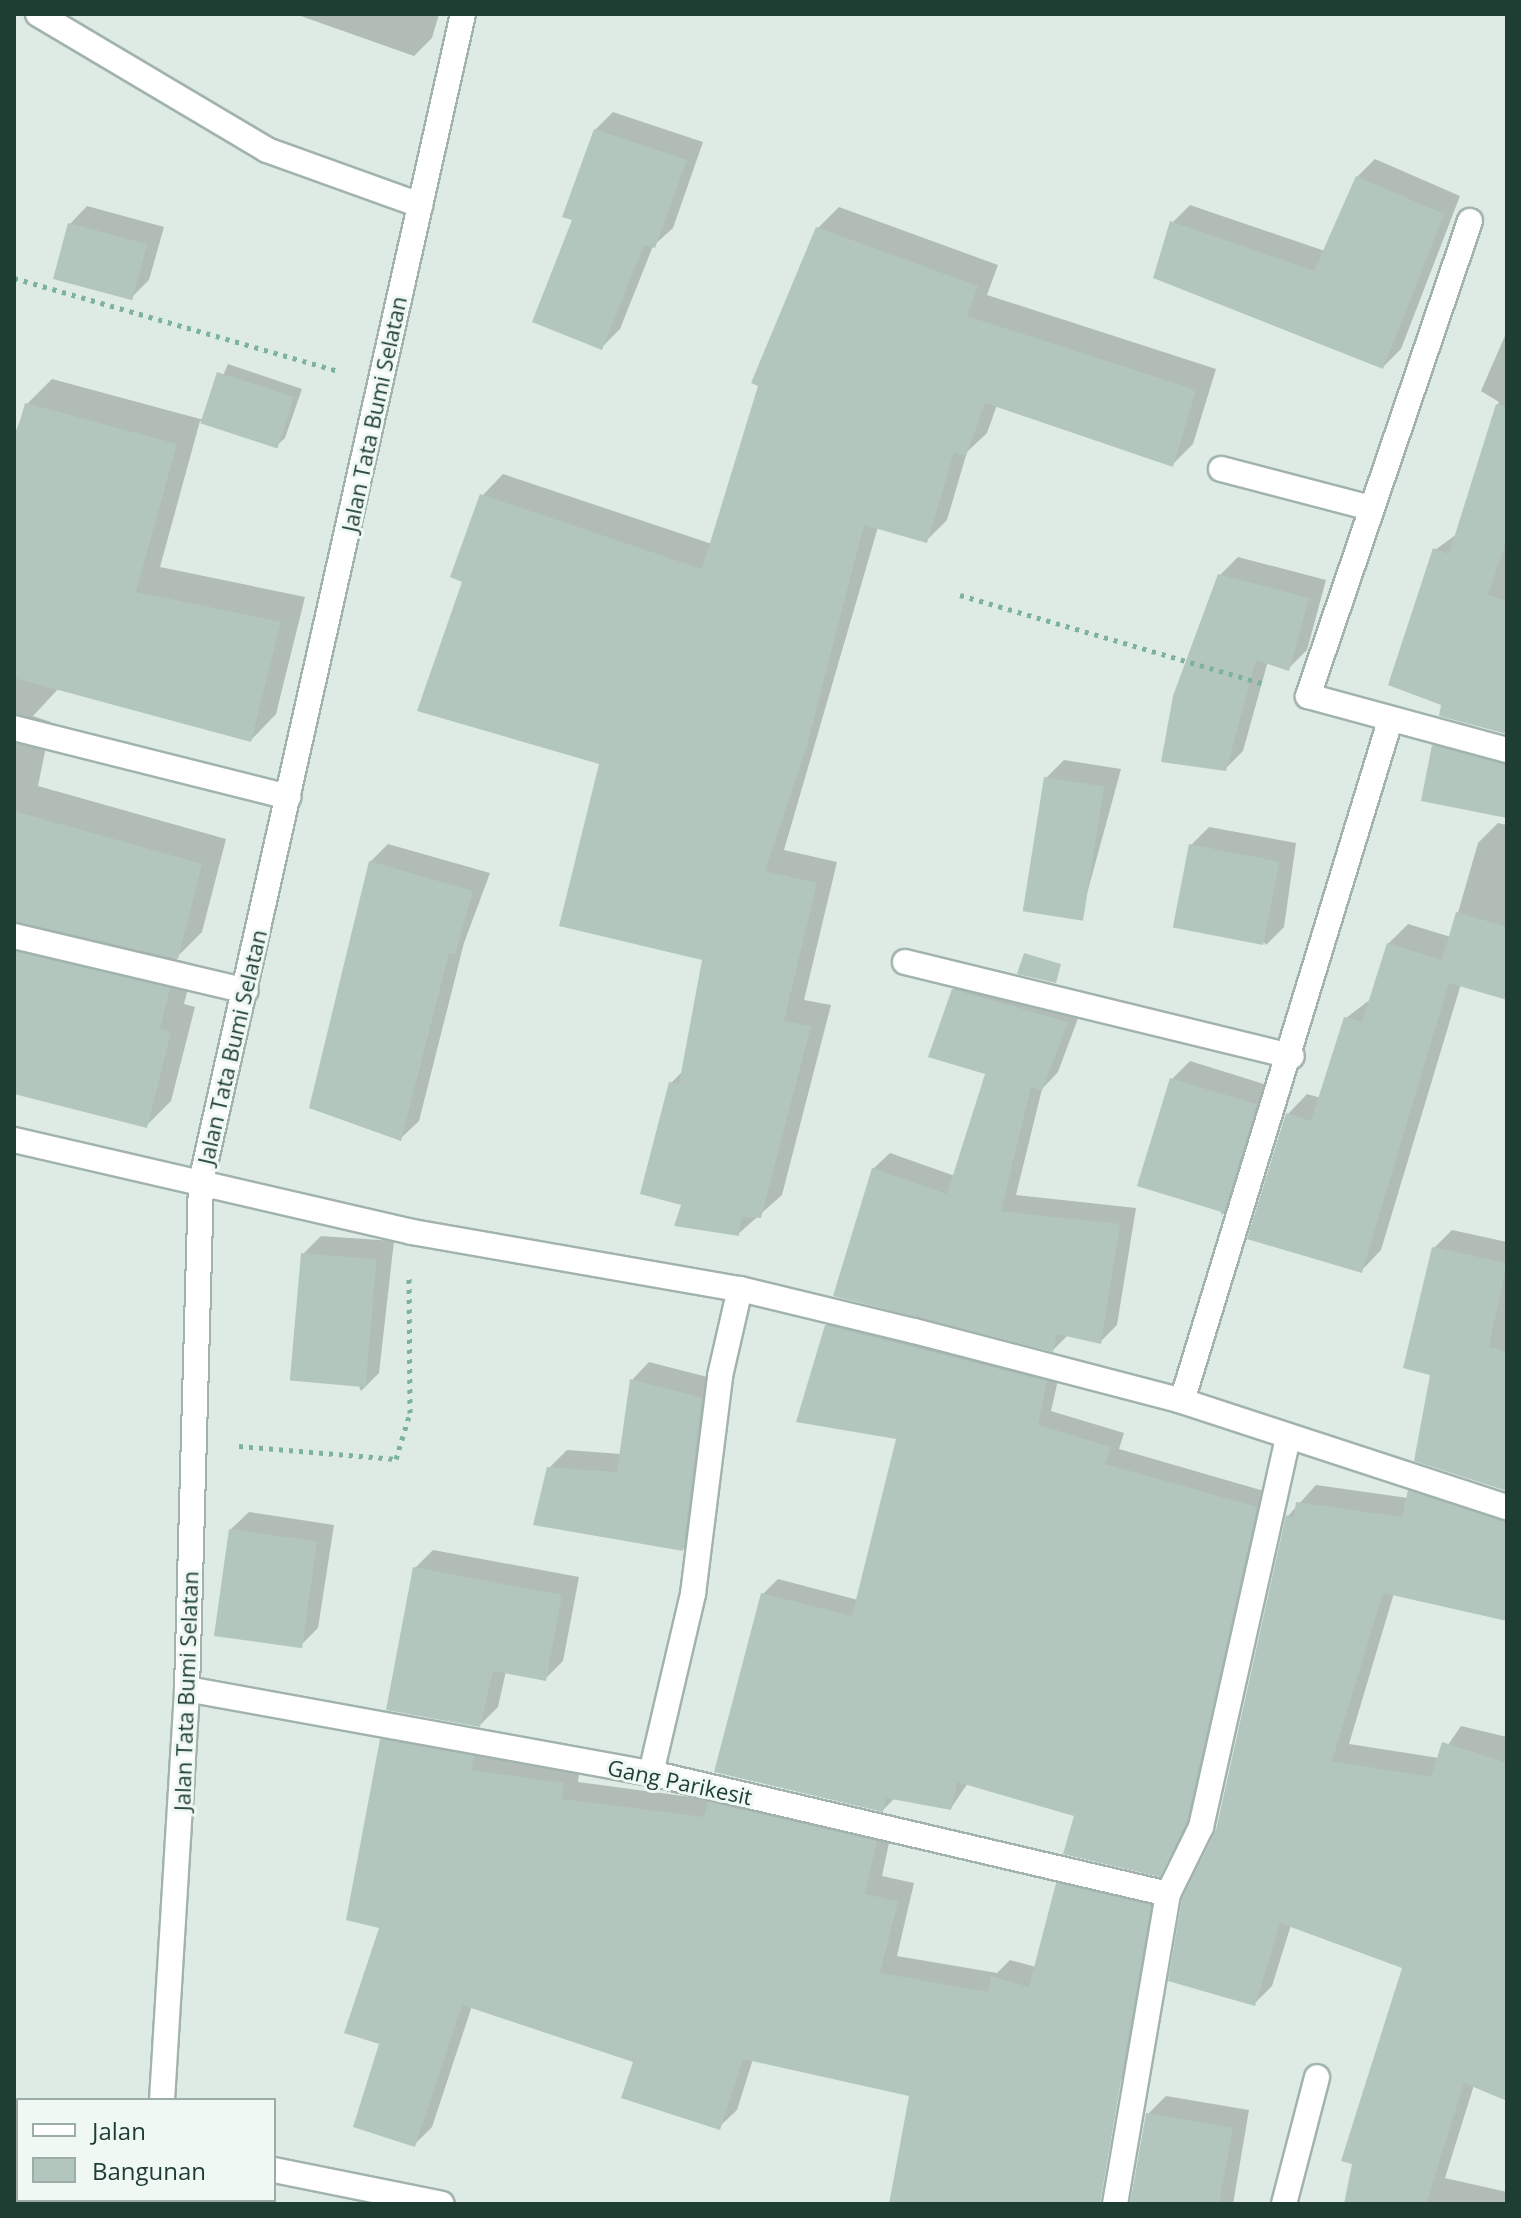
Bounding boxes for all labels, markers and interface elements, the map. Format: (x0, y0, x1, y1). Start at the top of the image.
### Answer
street label: Jalan Tata Bumi Selatan (336, 294, 412, 534)
street label: Jalan Tata Bumi Selatan (192, 927, 272, 1167)
street label: Jalan Tata Bumi Selatan (169, 1570, 203, 1812)
street label: Gang Parikesit (605, 1754, 755, 1810)
legend (16, 2098, 276, 2202)
text: Jalan (92, 2114, 146, 2147)
text: Bangunan (92, 2154, 206, 2187)

